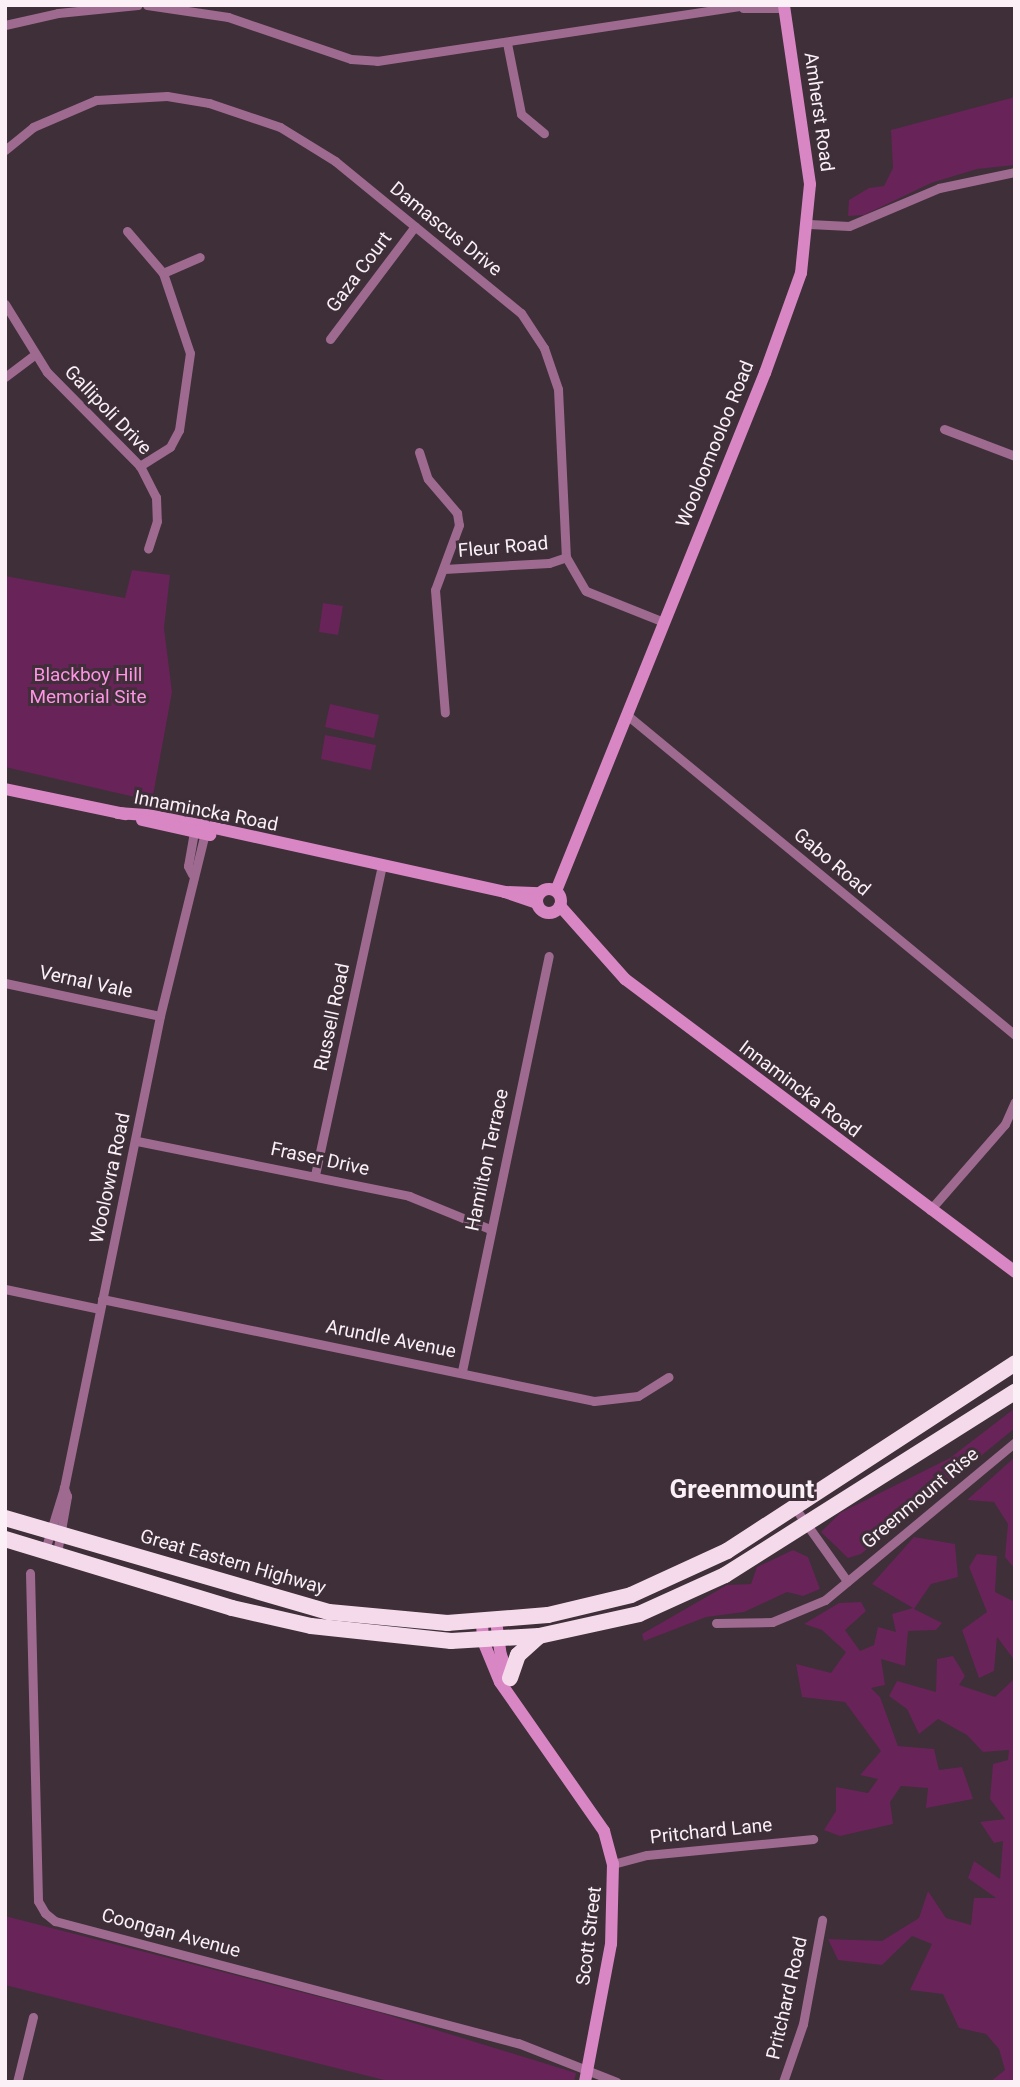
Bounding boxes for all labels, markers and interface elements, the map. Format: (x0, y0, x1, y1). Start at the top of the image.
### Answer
street label: Amherst Road (799, 51, 839, 173)
street label: Damascus Drive (386, 177, 506, 281)
street label: Gaza Court (321, 227, 397, 317)
street label: Wooloomooloo Road (671, 357, 759, 531)
street label: Gallipoli Drive (60, 361, 156, 459)
street label: Fleur Road (457, 532, 549, 562)
park label: Blackboy Hill Memorial Site (29, 664, 147, 708)
street label: Innamincka Road (132, 786, 280, 836)
street label: Gabo Road (789, 823, 875, 901)
street label: Vernal Vale (37, 961, 135, 1003)
street label: Russell Road (309, 961, 355, 1073)
street label: Innamincka Road (735, 1036, 865, 1142)
street label: Hamilton Terrace (461, 1087, 513, 1233)
street label: Woolowra Road (85, 1111, 135, 1245)
street label: Fraser Drive (269, 1137, 371, 1181)
street label: Arundle Avenue (324, 1315, 458, 1363)
street label: Greenmount Rise (857, 1443, 983, 1553)
district label: Greenmount (670, 1474, 814, 1506)
street label: Great Eastern Highway (137, 1525, 329, 1599)
street label: Pritchard Lane (649, 1813, 773, 1849)
street label: Scott Street (572, 1885, 606, 1987)
street label: Coongan Avenue (99, 1903, 243, 1963)
street label: Pritchard Road (762, 1934, 812, 2062)

